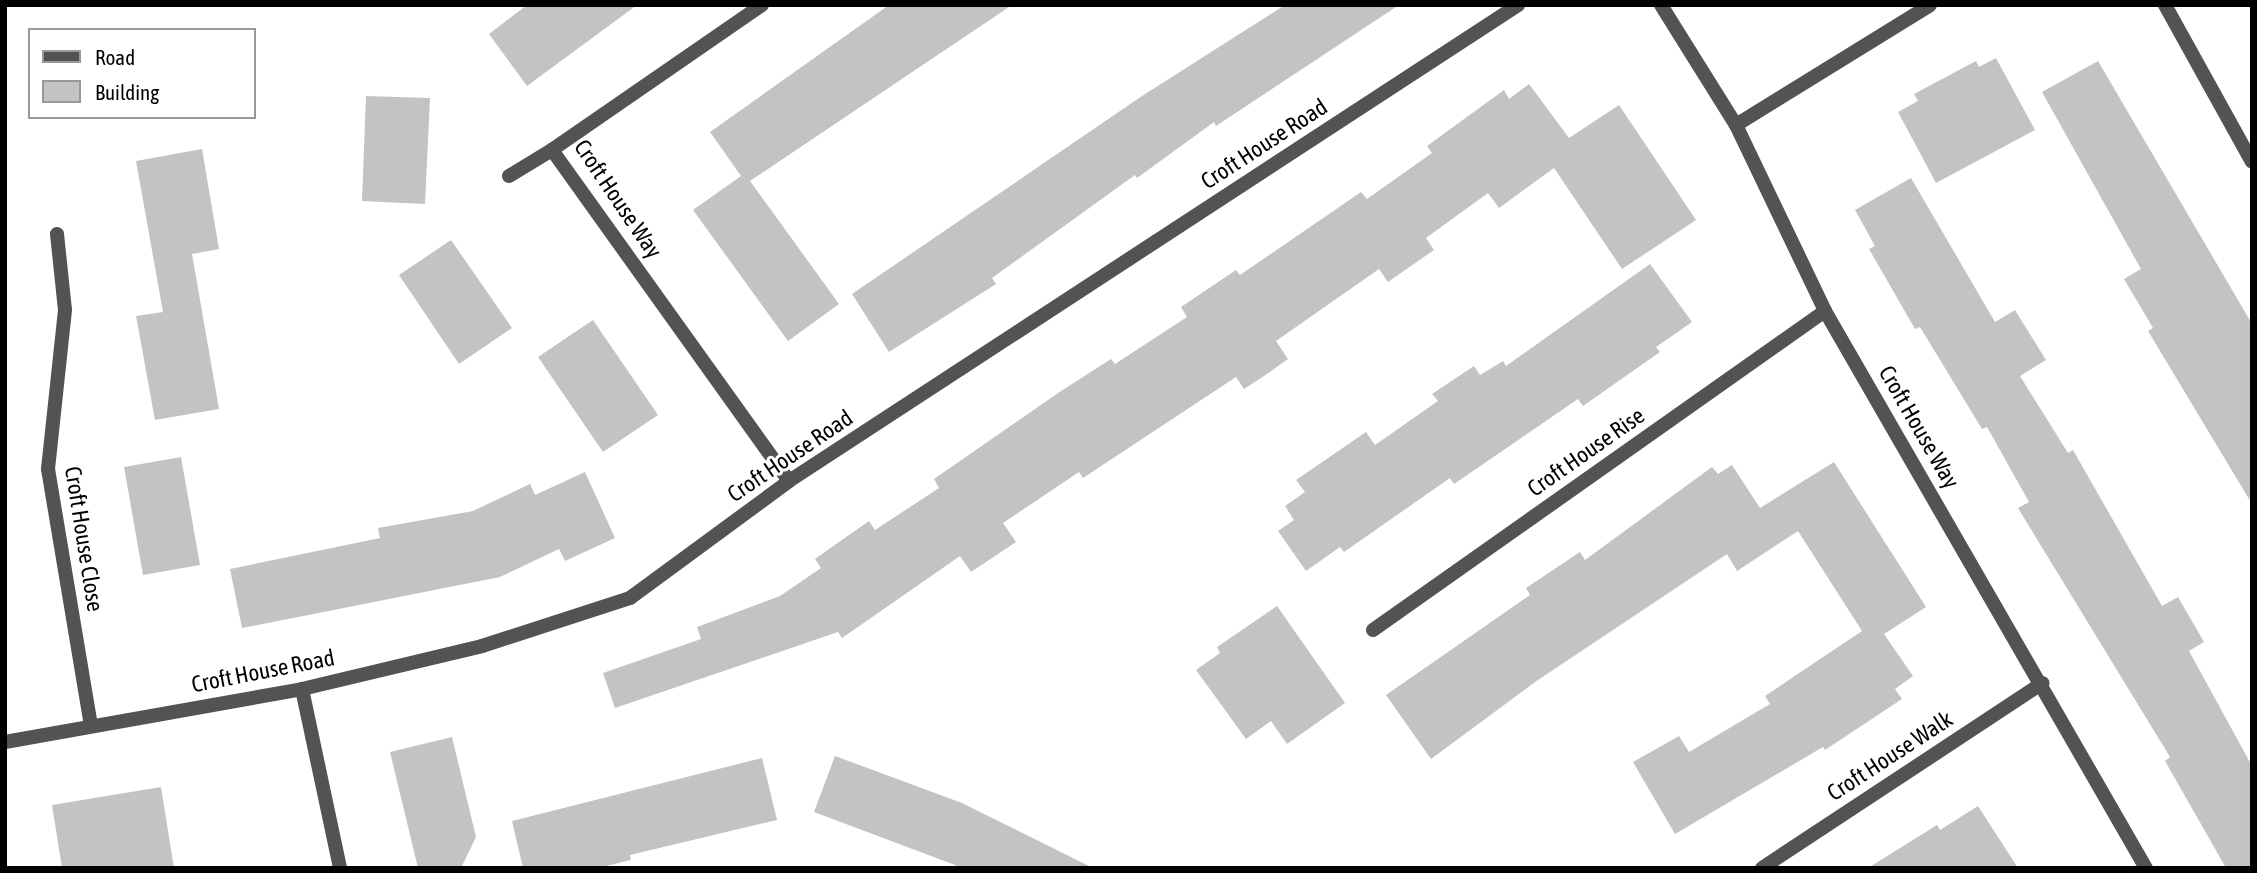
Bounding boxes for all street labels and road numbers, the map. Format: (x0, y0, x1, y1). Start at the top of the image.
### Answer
street label: Croft House Road (1196, 93, 1332, 195)
street label: Croft House Way (568, 134, 668, 264)
street label: Croft House Way (1873, 361, 1965, 493)
street label: Croft House Rise (1522, 402, 1650, 502)
street label: Croft House Road (722, 404, 858, 508)
street label: Croft House Close (59, 464, 109, 614)
street label: Croft House Road (189, 644, 337, 698)
street label: Croft House Walk (1822, 705, 1958, 807)

